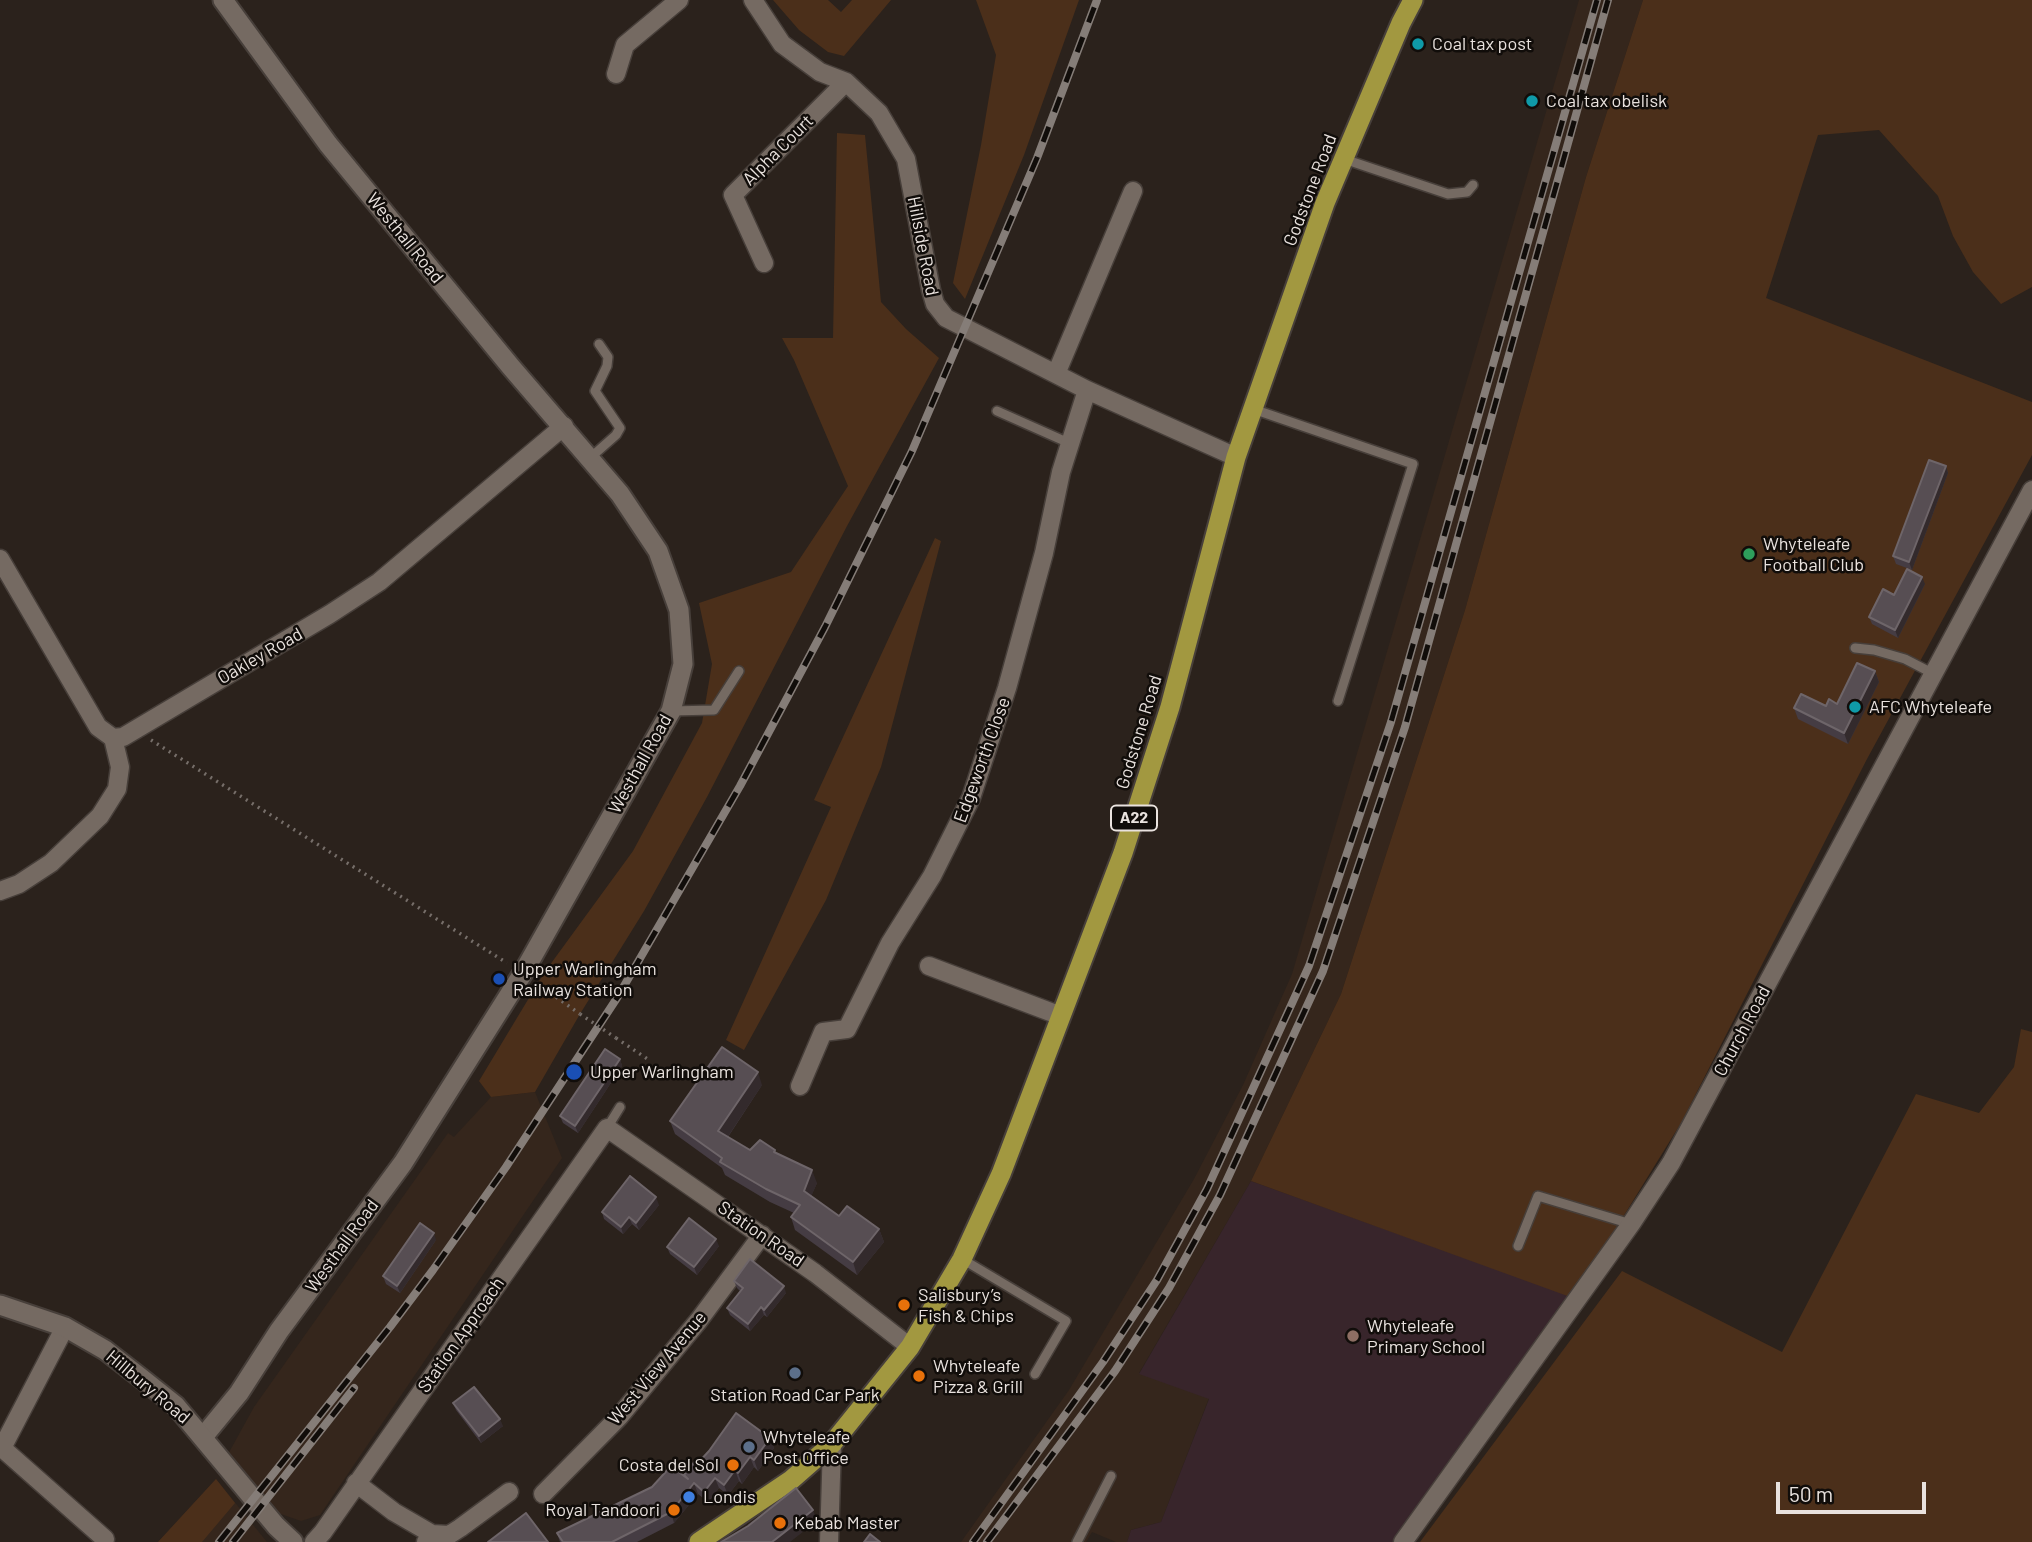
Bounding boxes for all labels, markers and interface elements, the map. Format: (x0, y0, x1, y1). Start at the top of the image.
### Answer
place label: Coal tax post (1432, 33, 1532, 55)
marker: Coal tax post (1410, 36, 1426, 52)
place label: Coal tax obelisk (1546, 90, 1667, 112)
marker: Coal tax obelisk (1524, 93, 1540, 109)
street label: Alpha Court (738, 110, 818, 190)
street label: Godstone Road (1279, 131, 1341, 249)
street label: Westhall Road (362, 188, 448, 288)
street label: Hillside Road (903, 195, 943, 297)
place label: Whyteleafe Football Club (1763, 533, 1864, 576)
marker: Whyteleafe Football Club (1741, 546, 1757, 562)
street label: Oakley Road (214, 623, 306, 689)
street label: Godstone Road (1111, 672, 1167, 792)
street label: Edgeworth Close (949, 694, 1015, 826)
place label: AFC Whyteleafe (1869, 696, 1992, 718)
marker: AFC Whyteleafe (1847, 699, 1863, 715)
street label: Westhall Road (604, 711, 676, 817)
road number: A22 (1111, 806, 1157, 831)
place label: Upper Warlingham Railway Station (513, 958, 657, 1000)
marker: Upper Warlingham Railway Station (491, 971, 507, 987)
street label: Church Road (1709, 982, 1775, 1080)
place label: Upper Warlingham (590, 1061, 734, 1083)
marker: Upper Warlingham (564, 1062, 584, 1082)
street label: Westhall Road (301, 1195, 383, 1297)
street label: Station Road (714, 1196, 808, 1272)
street label: Station Approach (413, 1273, 509, 1397)
place label: Salisbury’s Fish & Chips (918, 1284, 1014, 1326)
marker: Salisbury’s Fish & Chips (896, 1297, 912, 1313)
street label: West View Avenue (603, 1307, 711, 1429)
place label: Whyteleafe Primary School (1367, 1315, 1485, 1358)
marker: Whyteleafe Primary School (1345, 1328, 1361, 1344)
street label: Hillbury Road (102, 1346, 194, 1428)
place label: Whyteleafe Pizza & Grill (933, 1355, 1023, 1398)
marker: Station Road Car Park (787, 1365, 803, 1381)
marker: Whyteleafe Pizza & Grill (911, 1368, 927, 1384)
place label: Station Road Car Park (710, 1384, 880, 1406)
place label: Whyteleafe Post Office (763, 1426, 850, 1468)
marker: Whyteleafe Post Office (741, 1439, 757, 1455)
place label: Costa del Sol (619, 1454, 719, 1476)
marker: Costa del Sol (725, 1457, 741, 1473)
scale bar (1780, 1468, 1930, 1512)
text: 50 m (1789, 1481, 1833, 1506)
place label: Londis (703, 1486, 756, 1508)
marker: Londis (681, 1489, 697, 1505)
place label: Royal Tandoori (545, 1499, 660, 1521)
marker: Royal Tandoori (666, 1502, 682, 1518)
place label: Kebab Master (794, 1512, 900, 1534)
marker: Kebab Master (772, 1515, 788, 1531)

